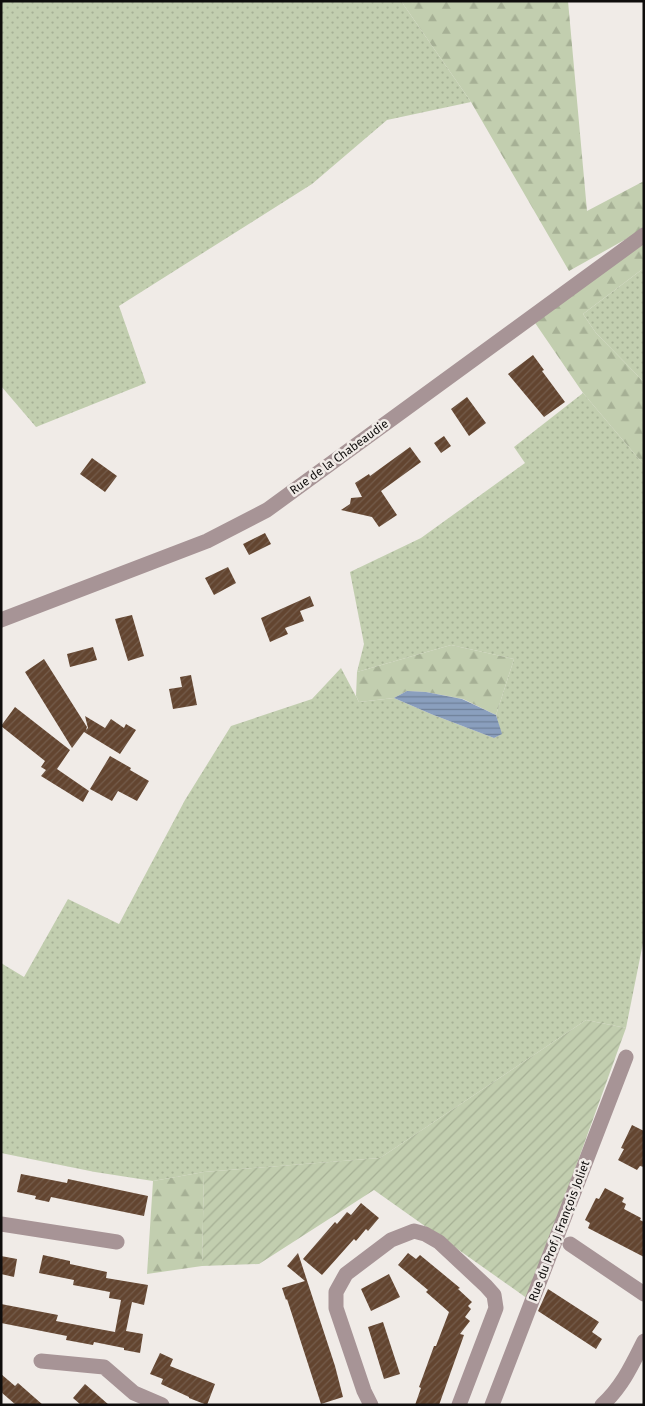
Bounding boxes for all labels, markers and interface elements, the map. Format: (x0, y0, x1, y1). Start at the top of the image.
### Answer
street label: Rue de la Chabeaudie (287, 417, 391, 497)
street label: Rue du Prof J François Joliet (526, 1158, 593, 1303)

